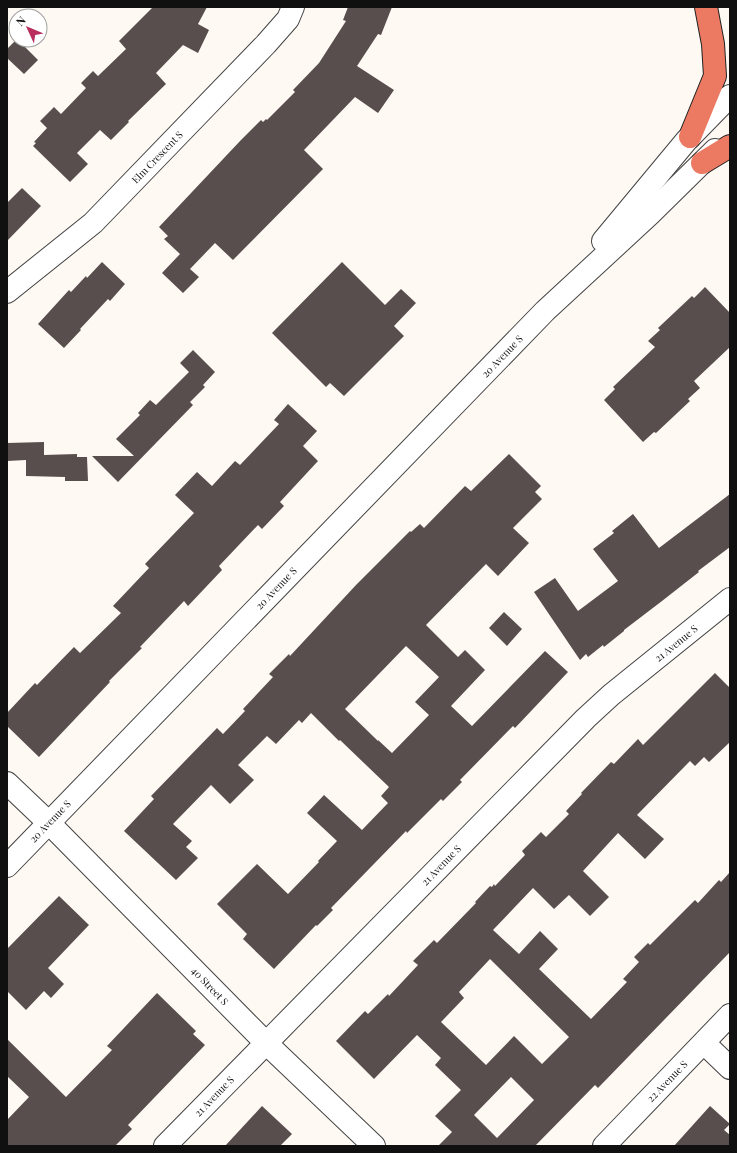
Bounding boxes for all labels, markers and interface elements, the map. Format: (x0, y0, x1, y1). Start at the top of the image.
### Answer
north arrow (8, 8, 48, 48)
text: N (12, 13, 29, 29)
street label: Elm Crescent S (128, 128, 186, 186)
street label: 20 Avenue S (478, 332, 526, 380)
street label: 20 Avenue S (252, 564, 300, 612)
street label: 21 Avenue S (652, 621, 700, 665)
street label: 20 Avenue S (26, 797, 74, 845)
street label: 21 Avenue S (418, 842, 464, 888)
street label: 40 Street S (188, 964, 232, 1008)
street label: 22 Avenue S (644, 1057, 690, 1105)
street label: 21 Avenue S (191, 1073, 237, 1119)

